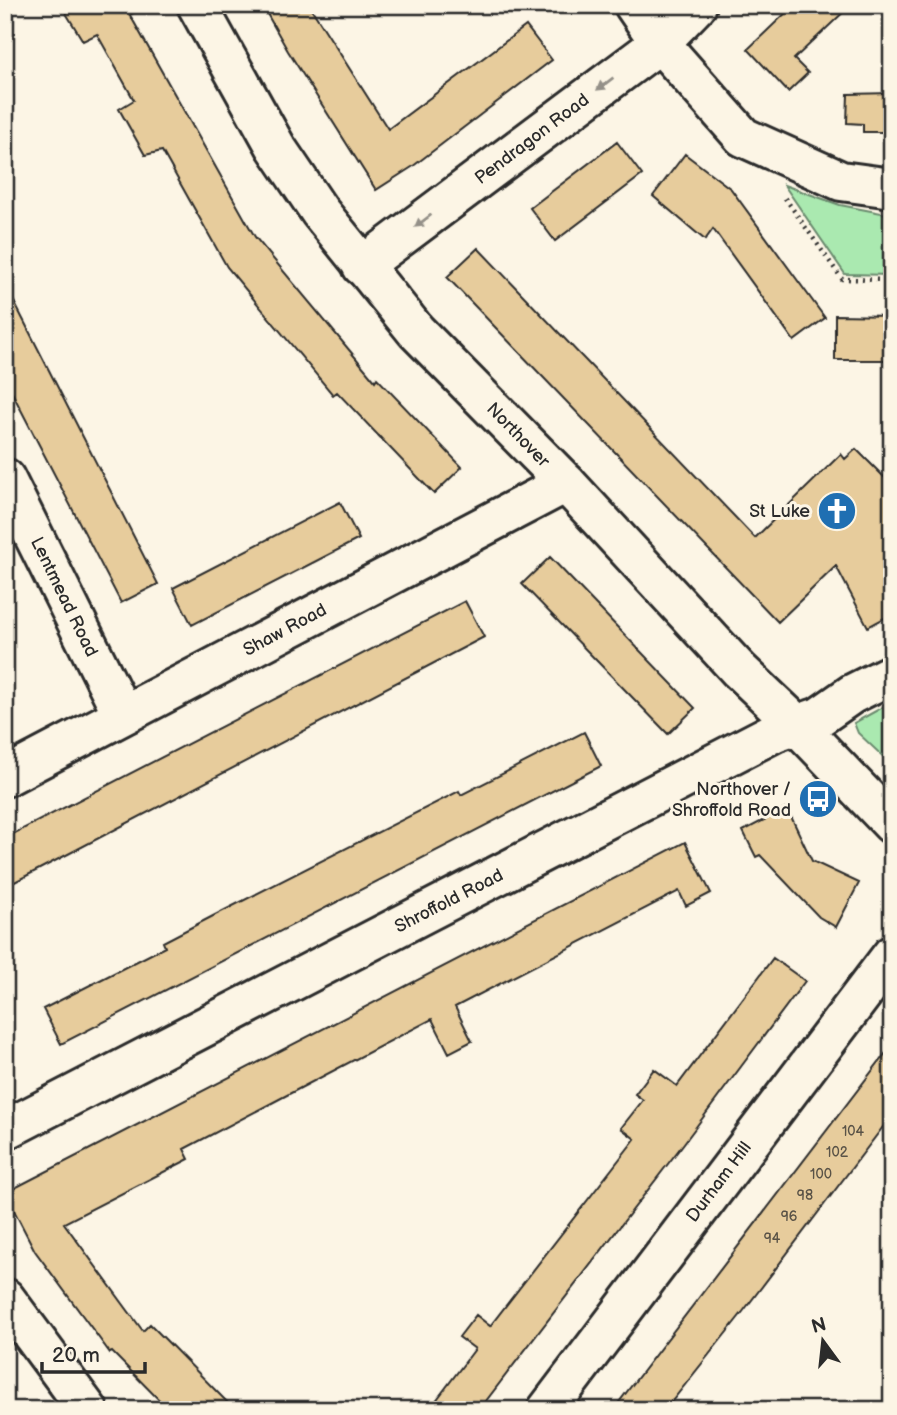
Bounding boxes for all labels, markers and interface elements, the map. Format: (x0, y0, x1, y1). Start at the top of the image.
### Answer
one-way arrow (596, 77, 614, 91)
street label: Pendragon Road (471, 89, 593, 189)
one-way arrow (414, 213, 432, 227)
street label: Northover (482, 398, 554, 472)
church icon: St Luke (816, 490, 858, 532)
place label: St Luke (749, 501, 810, 522)
street label: Lentmead Road (26, 534, 102, 660)
street label: Shaw Road (240, 599, 330, 661)
bus stop icon: Northover / Shroffold Road (797, 778, 839, 820)
place label: Northover / Shroffold Road (672, 779, 791, 821)
street label: Shroffold Road (391, 865, 507, 937)
house number: 104 (842, 1123, 865, 1140)
street label: Durham Hill (682, 1138, 756, 1226)
house number: 102 (826, 1144, 849, 1161)
house number: 100 (810, 1166, 832, 1183)
house number: 98 (797, 1187, 813, 1204)
house number: 96 (781, 1208, 798, 1225)
house number: 94 (764, 1230, 781, 1247)
north arrow (788, 1306, 858, 1376)
text: N (809, 1313, 829, 1339)
scale bar (42, 1331, 145, 1375)
text: 20 m (52, 1343, 100, 1368)

